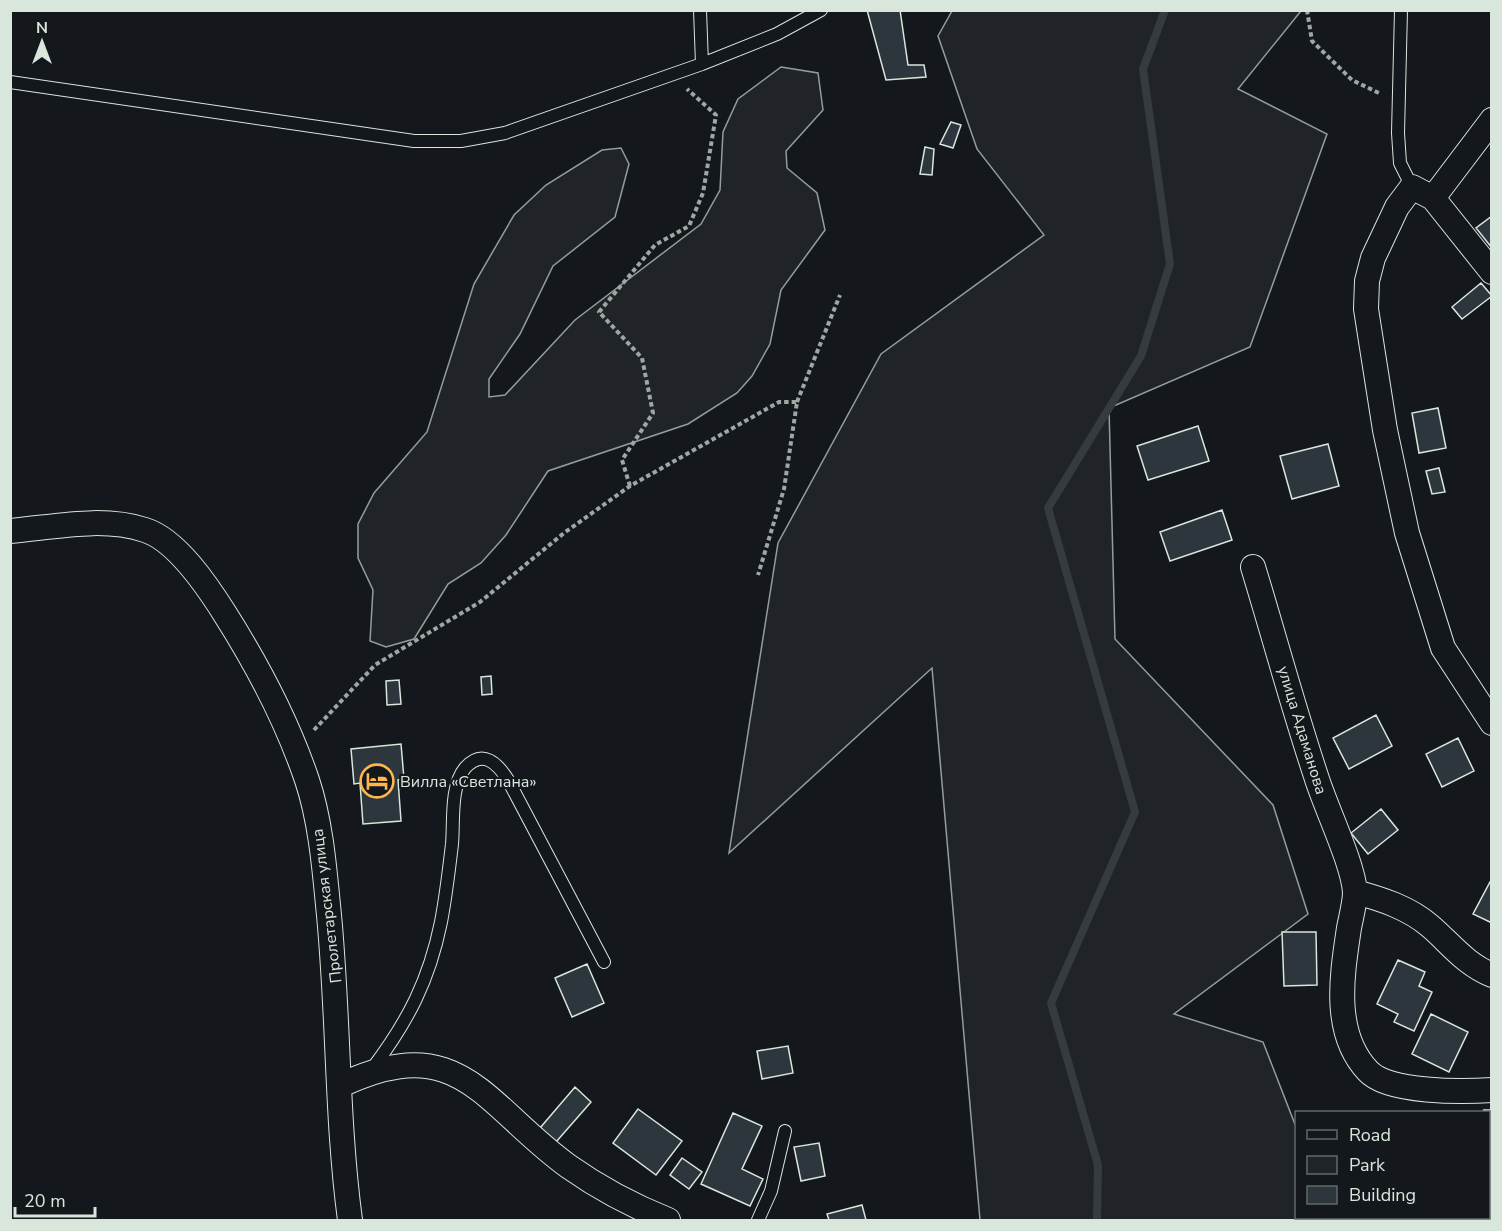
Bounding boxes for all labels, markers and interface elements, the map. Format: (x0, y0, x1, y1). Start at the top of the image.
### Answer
north arrow (12, 12, 72, 72)
text: N (36, 17, 48, 39)
street label: улица Адаманова (1272, 663, 1332, 797)
hotel icon: Вилла «Светлана» (359, 763, 395, 799)
place label: Вилла «Светлана» (400, 771, 536, 793)
street label: Пролетарская улица (307, 827, 347, 984)
legend (1295, 1111, 1490, 1219)
text: Road (1349, 1123, 1391, 1147)
text: Park (1349, 1153, 1386, 1177)
scale bar (15, 1180, 94, 1218)
text: Building (1349, 1183, 1416, 1207)
text: 20 m (24, 1189, 66, 1213)

